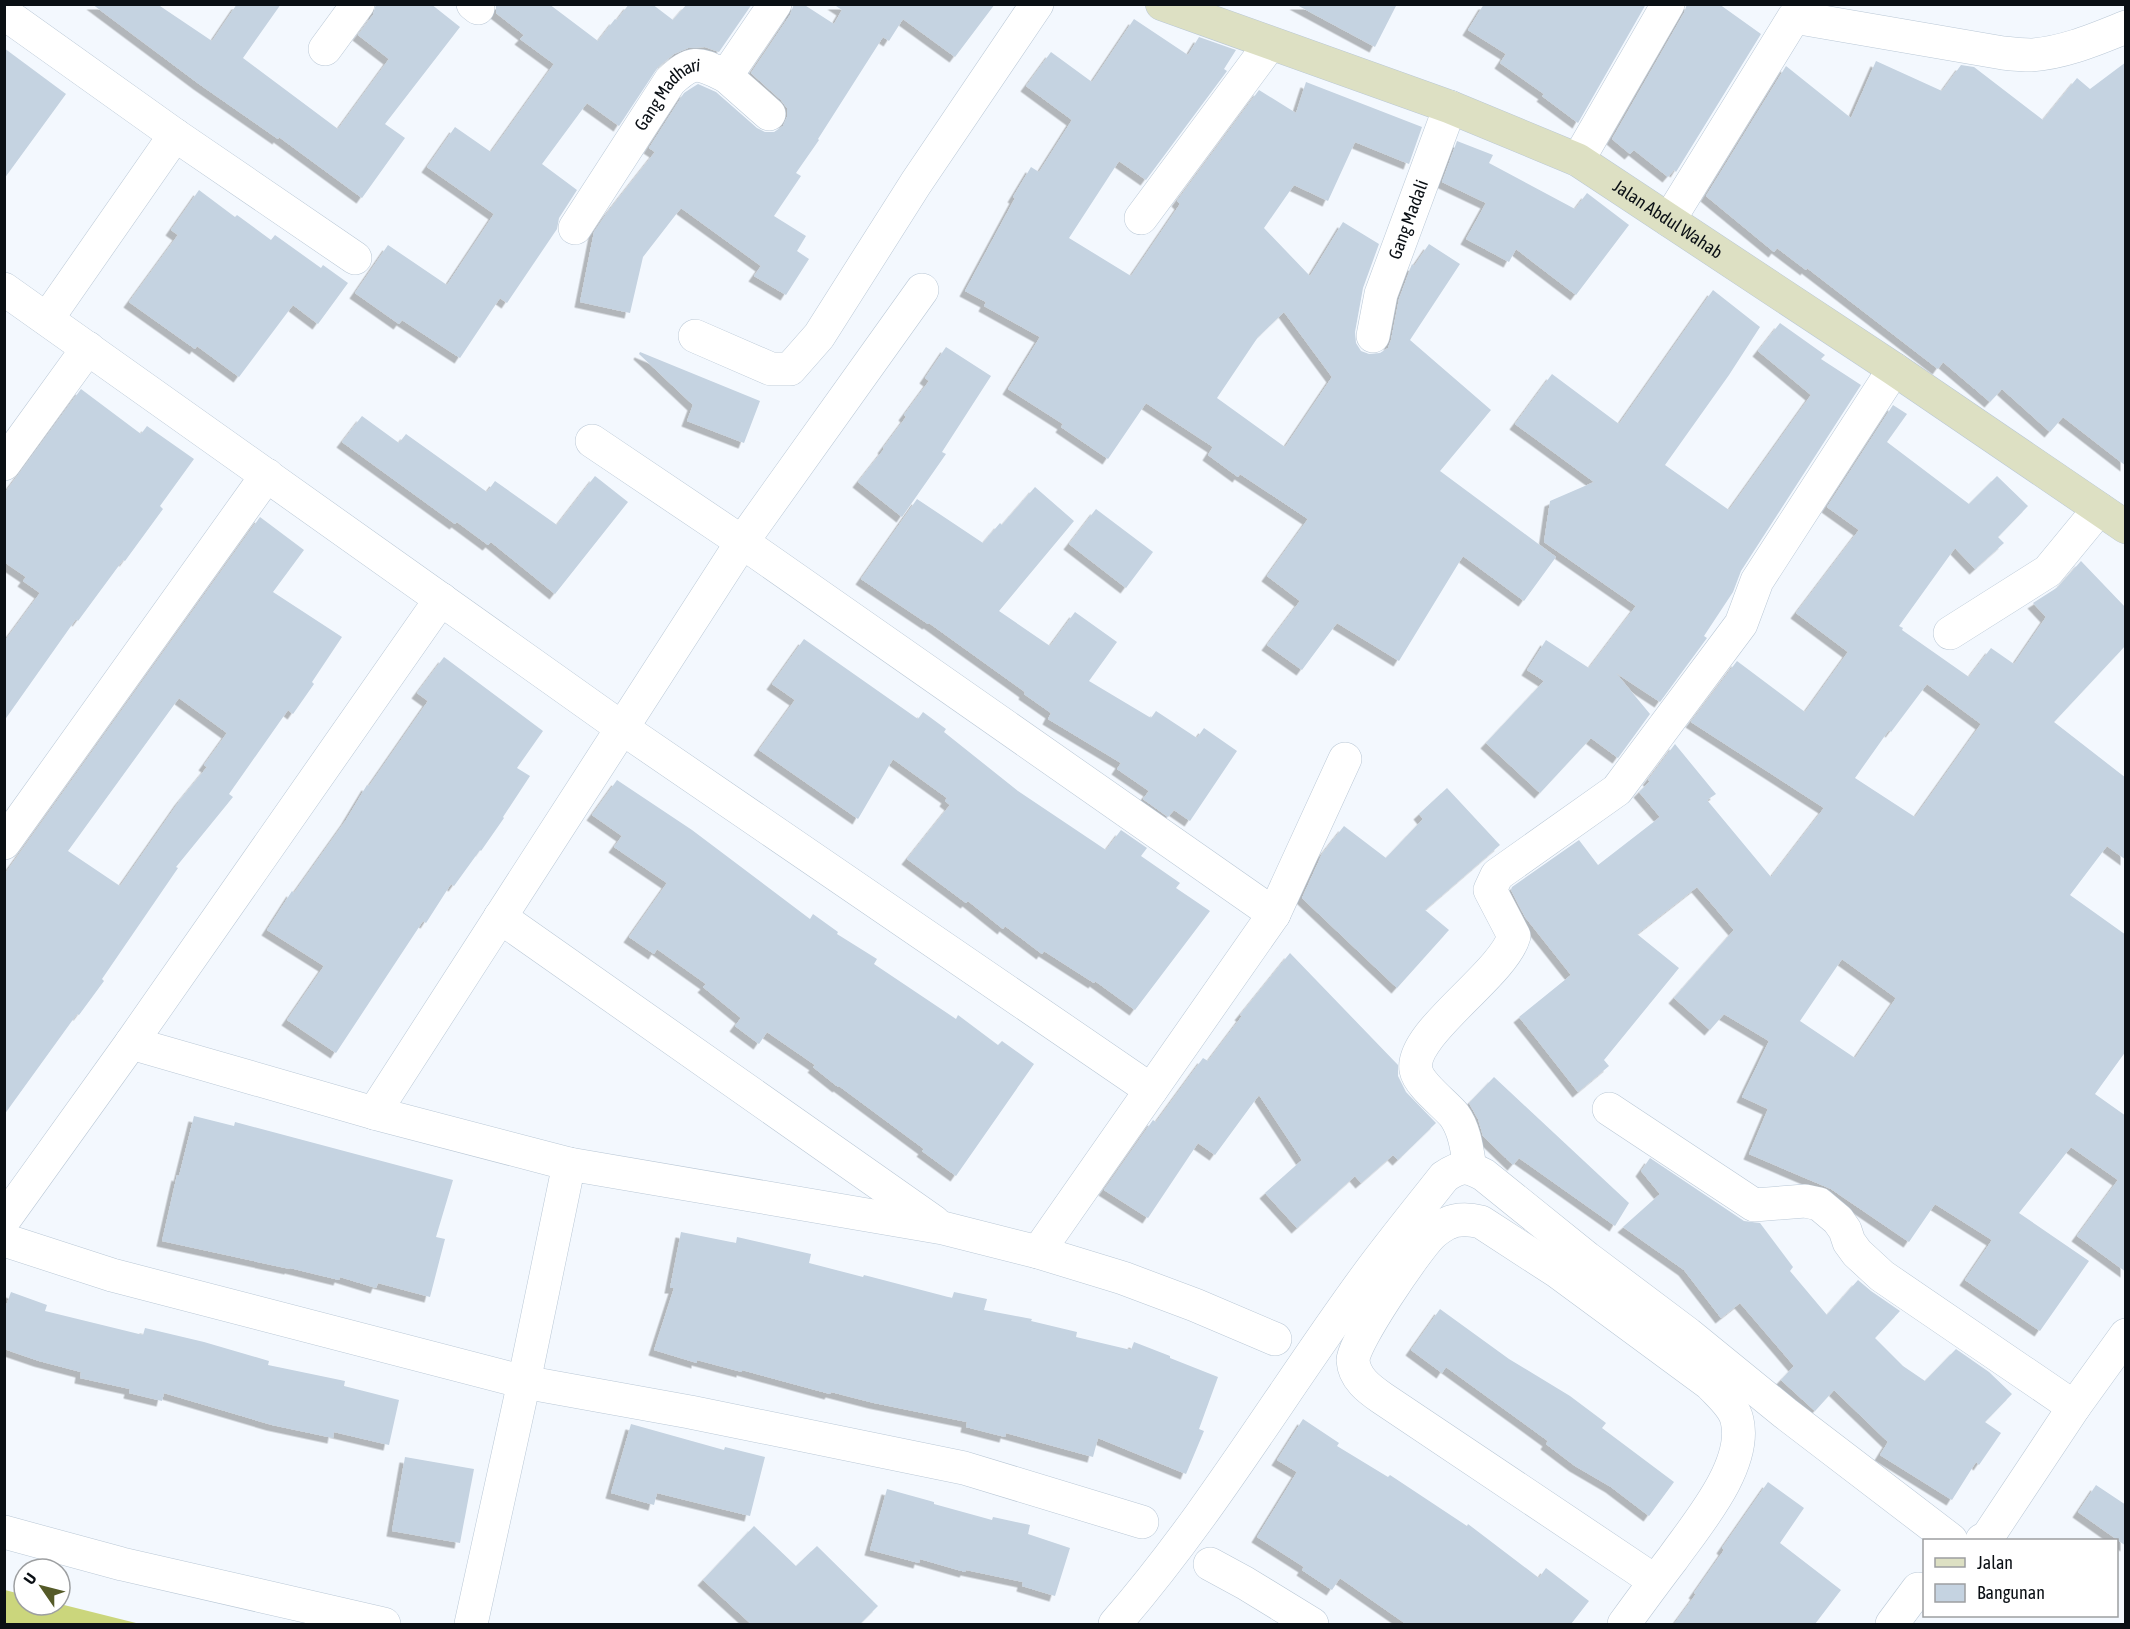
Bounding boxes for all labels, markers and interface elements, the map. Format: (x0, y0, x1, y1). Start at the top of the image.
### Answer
street label: Gang Madhari (630, 54, 701, 134)
street label: Jalan Abdul Wahab (1609, 175, 1727, 263)
street label: Gang Madali (1384, 177, 1432, 262)
legend (1923, 1539, 2118, 1617)
text: Jalan (1977, 1552, 2013, 1573)
north arrow (12, 1557, 72, 1617)
text: U (20, 1569, 40, 1587)
text: Bangunan (1977, 1582, 2045, 1603)

